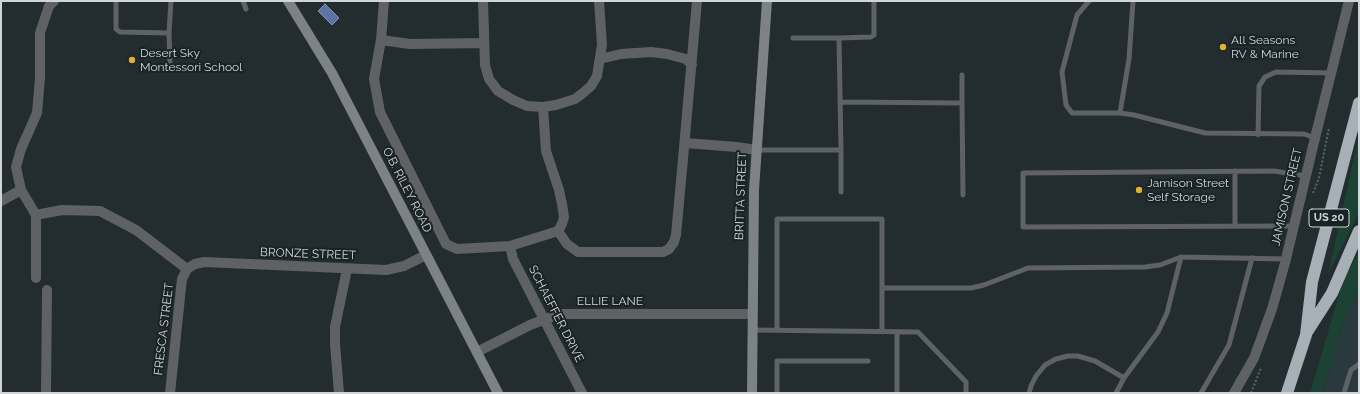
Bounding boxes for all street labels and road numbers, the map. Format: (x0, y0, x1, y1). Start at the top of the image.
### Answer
street label: O.B. RILEY ROAD (379, 145, 435, 235)
street label: JAMISON STREET (1269, 147, 1305, 247)
street label: BRITTA STREET (732, 152, 750, 240)
road number: US 20 (1309, 209, 1349, 227)
street label: BRONZE STREET (260, 245, 356, 263)
street label: SCHAEFFER DRIVE (525, 263, 587, 365)
street label: FRESCA STREET (151, 282, 177, 376)
street label: ELLIE LANE (577, 294, 643, 308)

